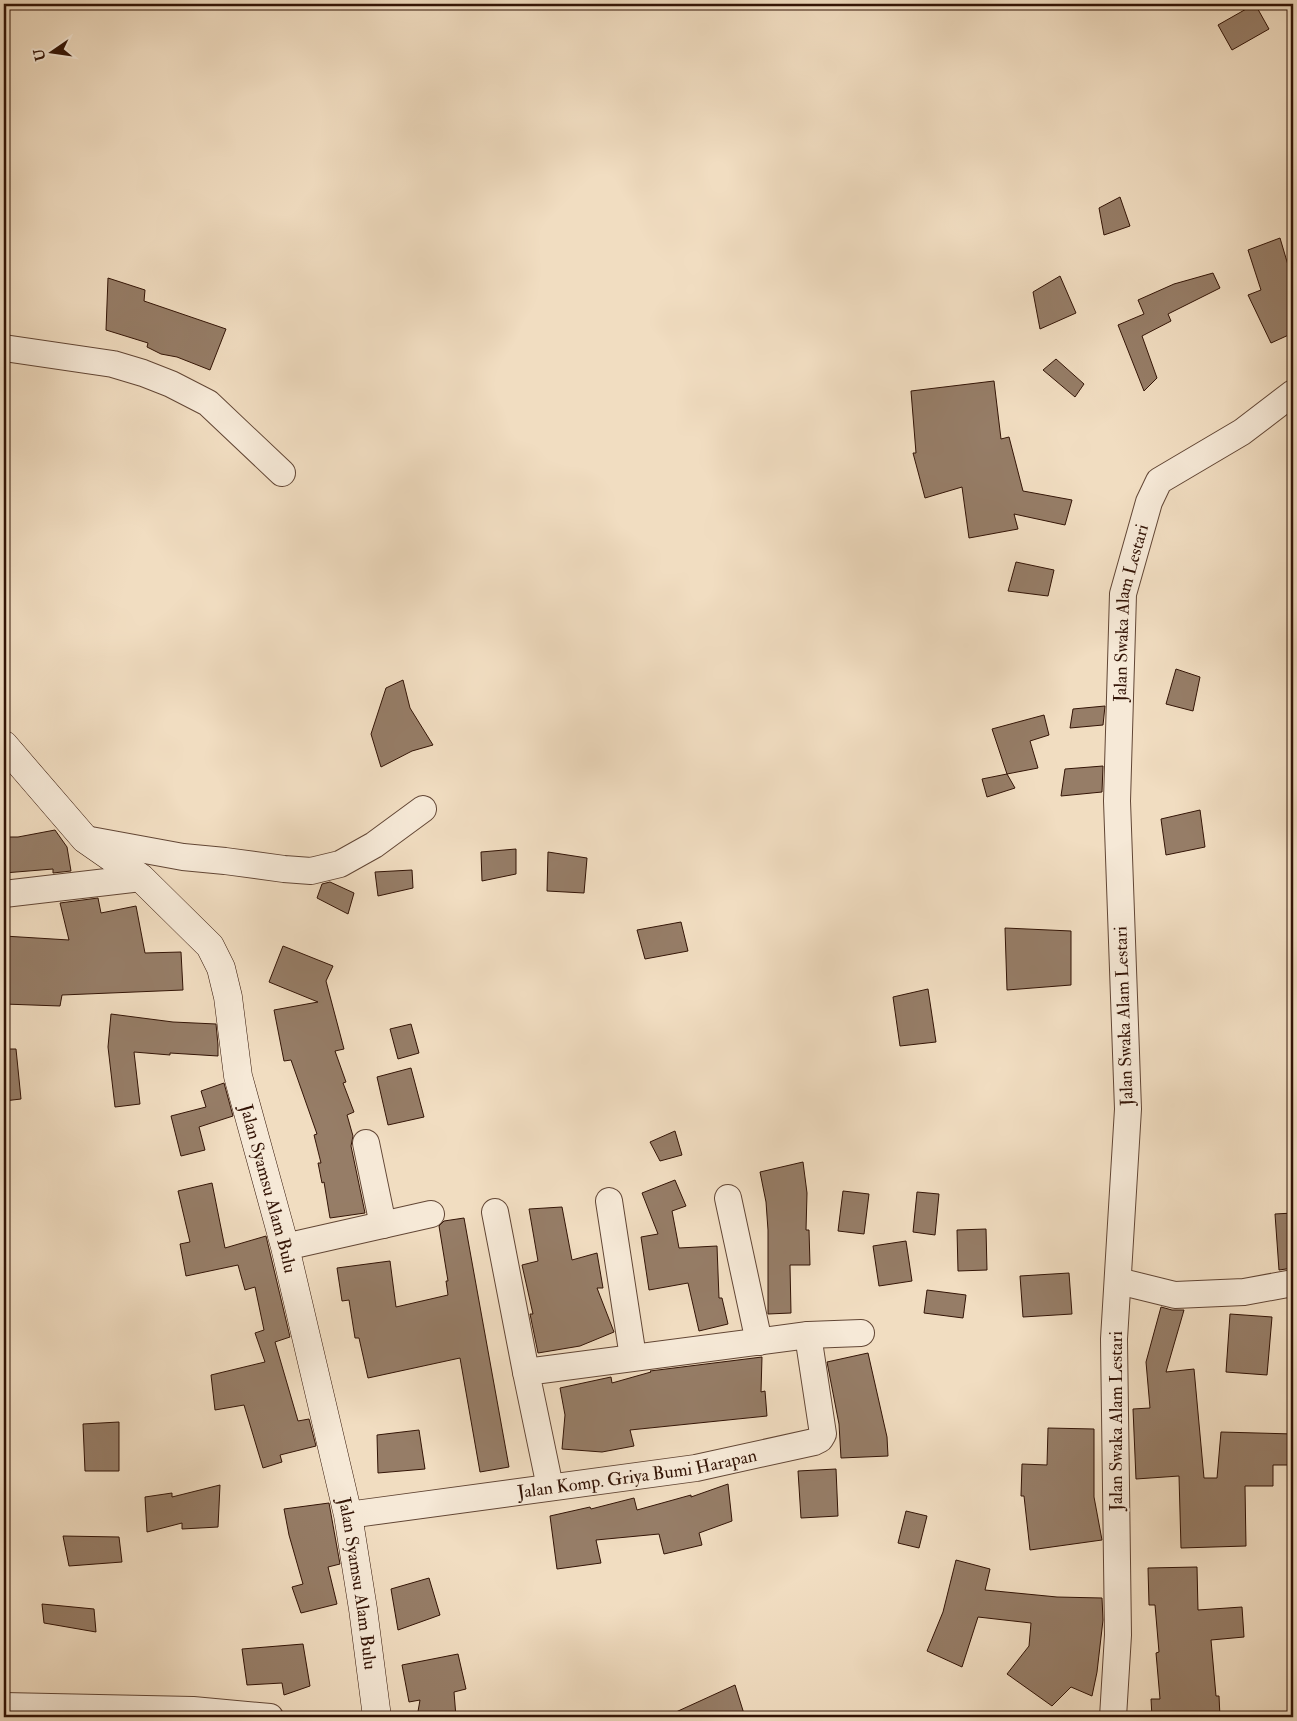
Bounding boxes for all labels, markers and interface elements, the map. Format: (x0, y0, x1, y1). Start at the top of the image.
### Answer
north arrow (28, 28, 78, 78)
text: U (30, 47, 49, 62)
street label: Jalan Swaka Alam Lestari (1108, 521, 1154, 703)
street label: Jalan Swaka Alam Lestari (1109, 925, 1139, 1107)
street label: Jalan Syamsu Alam Bulu (235, 1101, 302, 1275)
street label: Jalan Swaka Alam Lestari (1105, 1331, 1128, 1512)
street label: Jalan Komp. Griya Bumi Harapan (515, 1443, 759, 1504)
street label: Jalan Syamsu Alam Bulu (332, 1494, 382, 1671)

